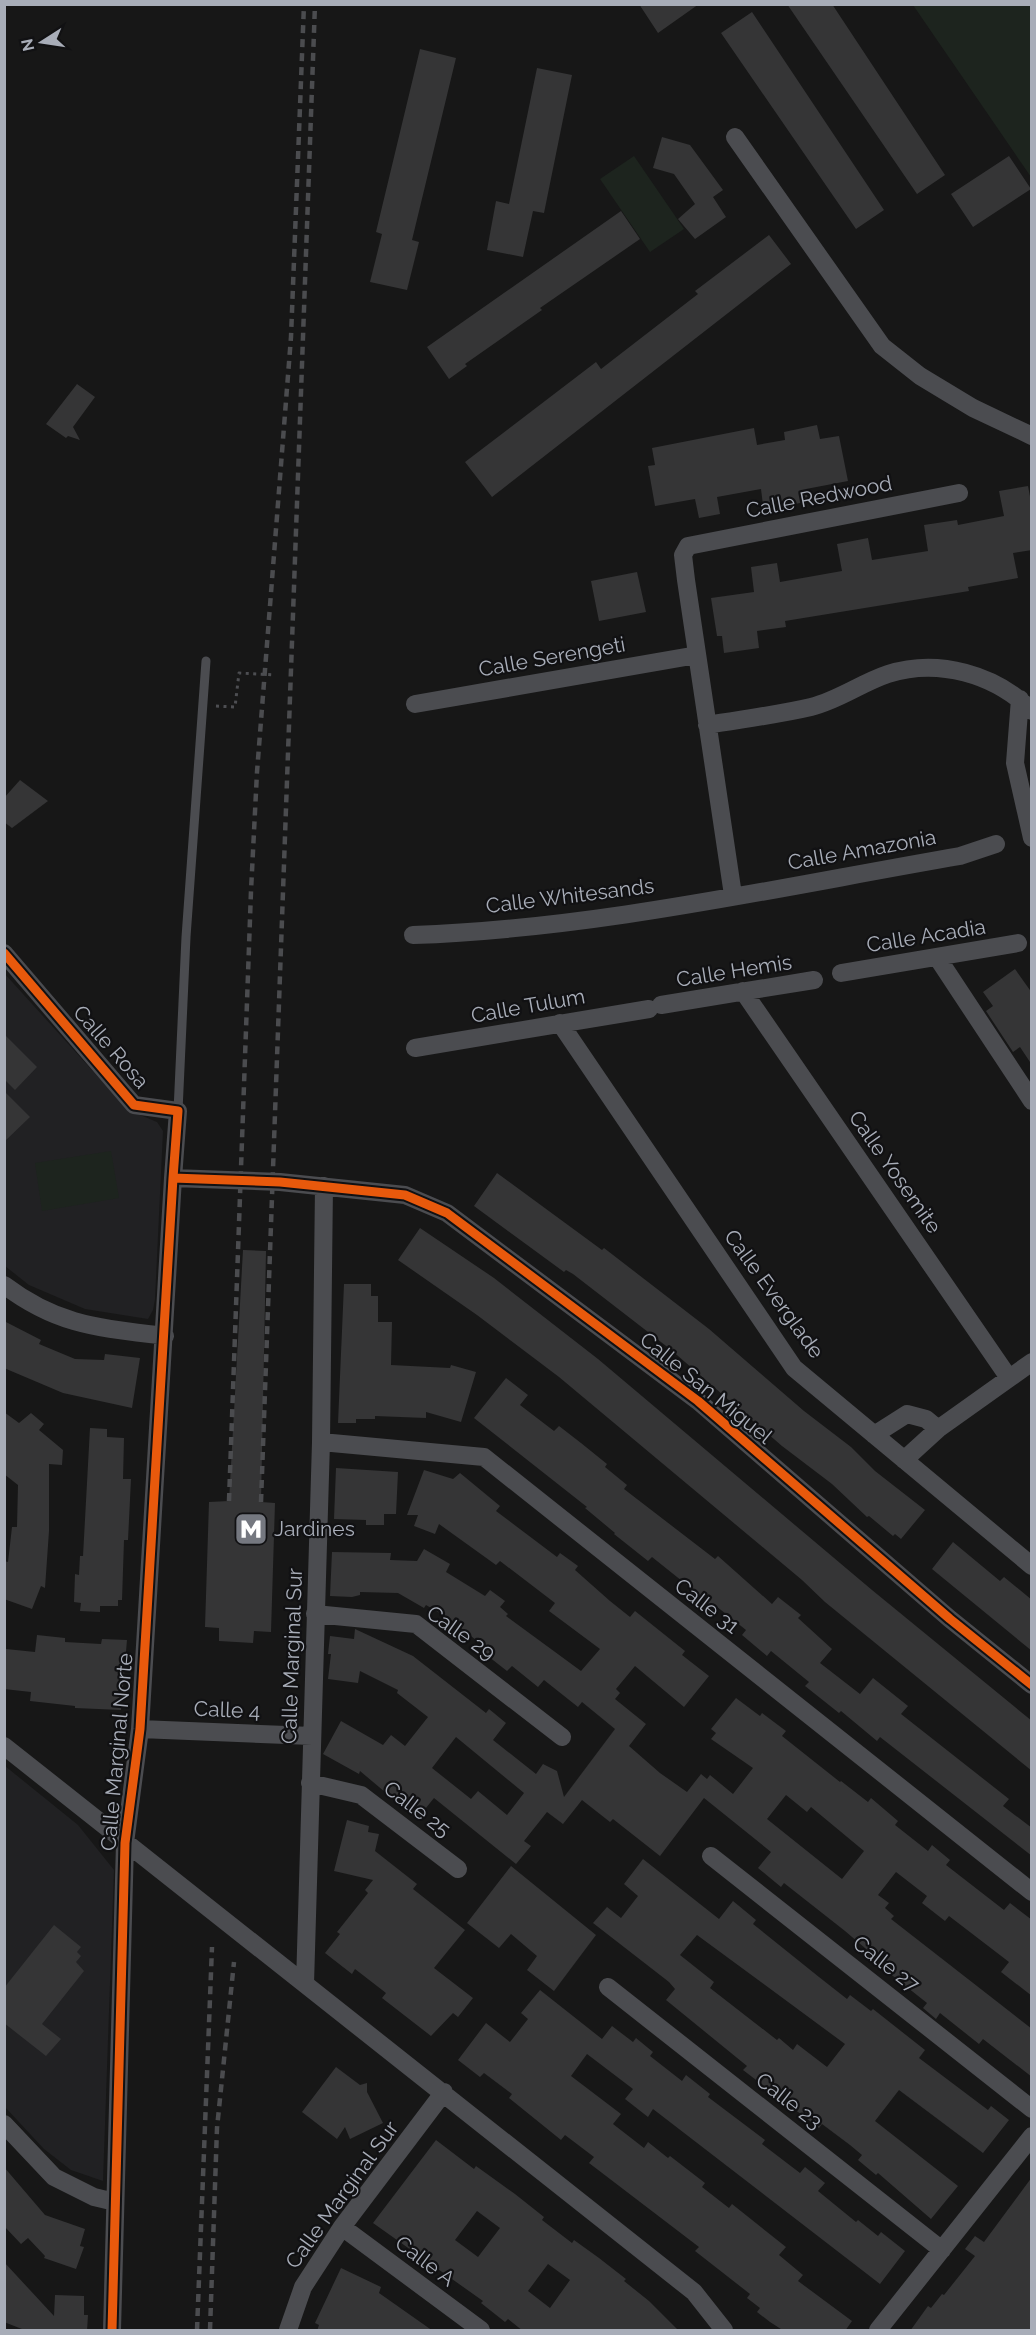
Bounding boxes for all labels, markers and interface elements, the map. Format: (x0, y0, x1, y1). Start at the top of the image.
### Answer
north arrow (12, 12, 72, 72)
text: N (17, 37, 38, 53)
street label: Calle Redwood (744, 470, 894, 523)
street label: Calle Serengeti (477, 631, 627, 682)
street label: Calle Amazonia (786, 824, 938, 875)
street label: Calle Whitesands (484, 873, 655, 918)
street label: Calle Acadia (865, 914, 987, 957)
street label: Calle Hemis (674, 949, 793, 992)
street label: Calle Tulum (469, 983, 587, 1028)
street label: Calle Rosa (68, 1000, 154, 1094)
street label: Calle Yosemite (844, 1106, 947, 1238)
street label: Calle Everglade (719, 1224, 830, 1363)
street label: Calle San Miguel (635, 1327, 778, 1449)
metro station icon: Jardines (233, 1511, 269, 1547)
place label: Jardines (274, 1516, 355, 1541)
street label: Calle Marginal Sur (276, 1567, 307, 1744)
street label: Calle 31 (670, 1573, 745, 1639)
street label: Calle 29 (422, 1600, 500, 1665)
street label: Calle Marginal Norte (95, 1652, 138, 1852)
street label: Calle 4 (193, 1696, 261, 1723)
street label: Calle 25 (379, 1775, 456, 1842)
street label: Calle 27 (848, 1930, 925, 1998)
street label: Calle 23 (751, 2067, 827, 2134)
street label: Calle Marginal Sur (280, 2116, 404, 2273)
street label: Calle A (390, 2230, 460, 2291)

